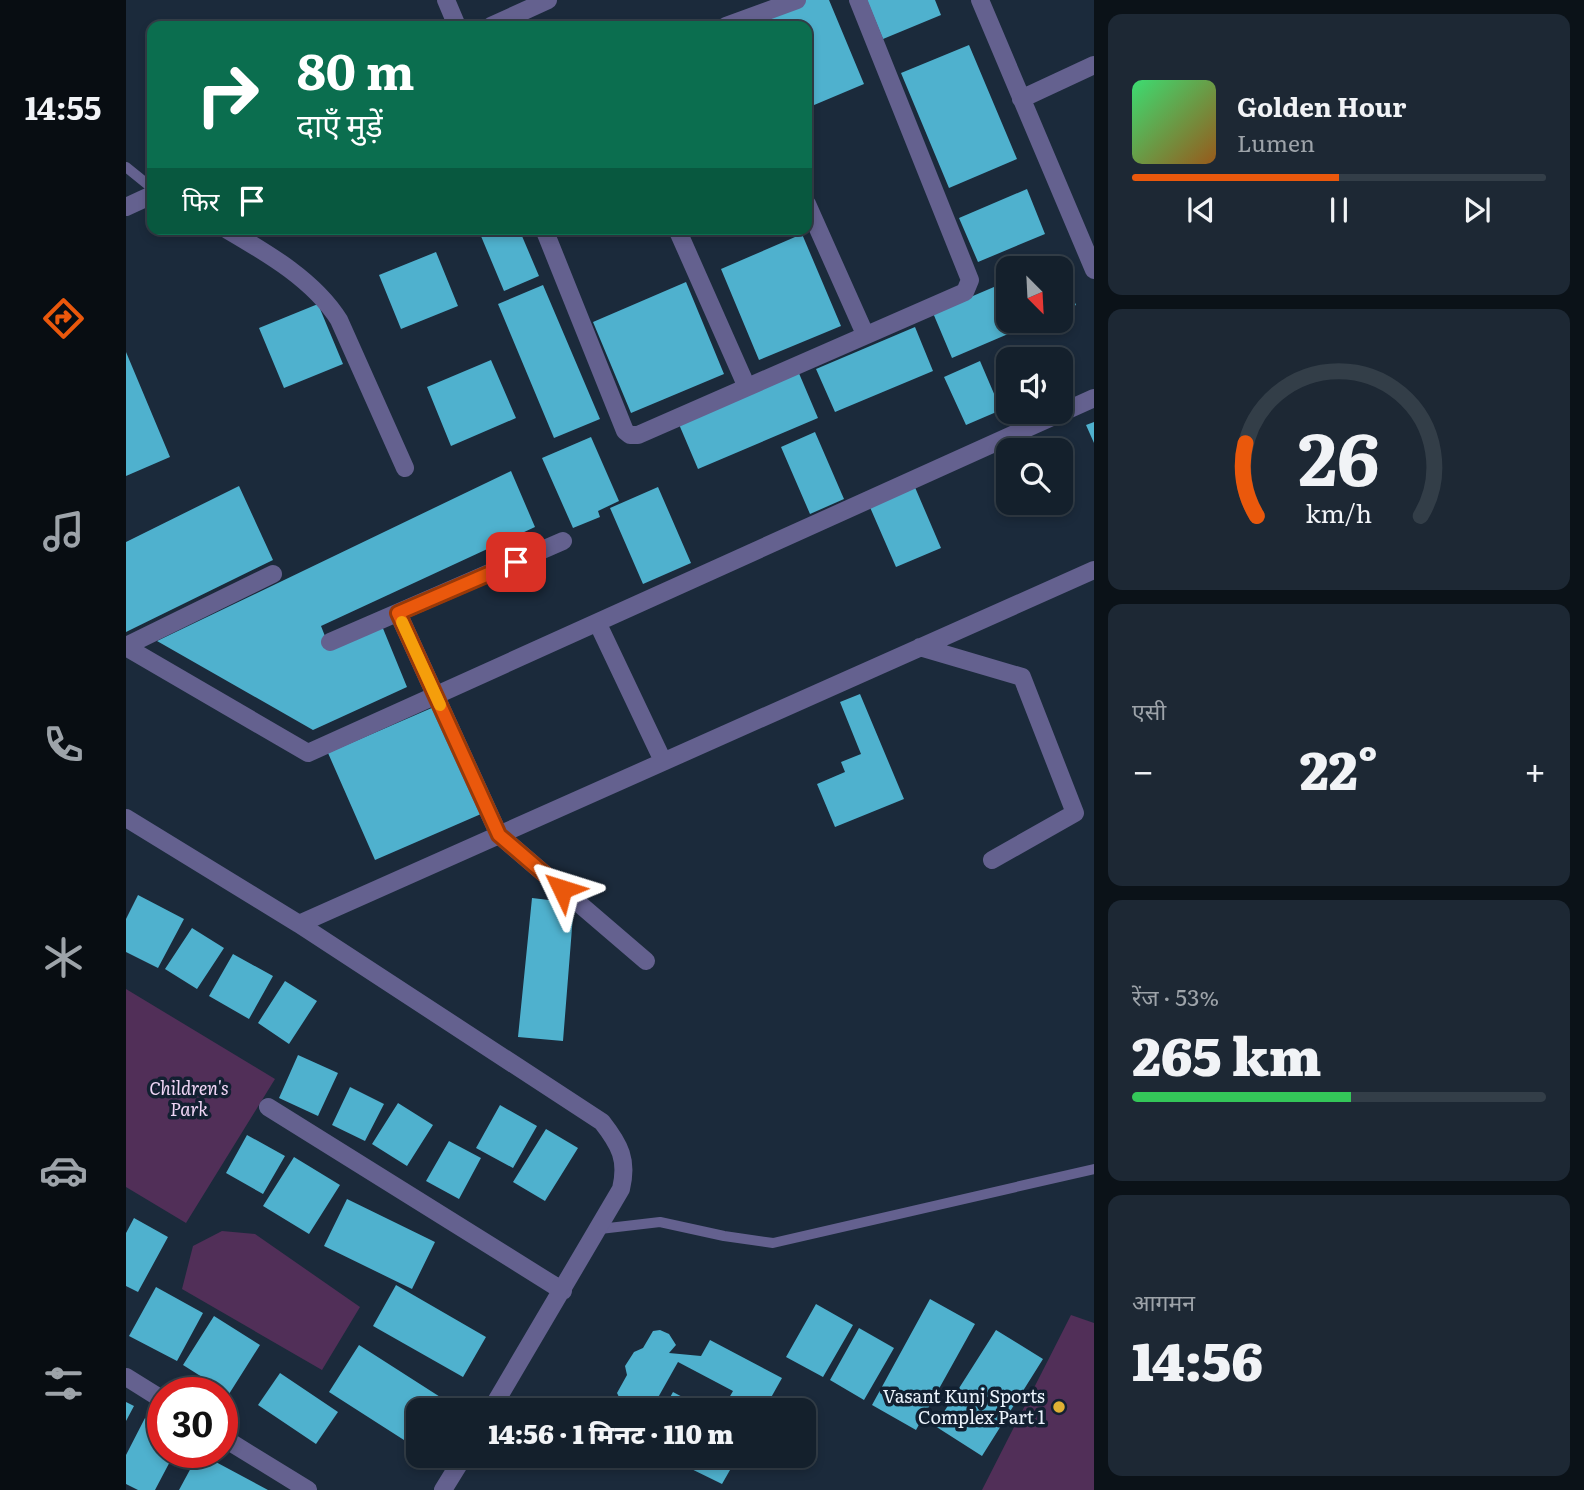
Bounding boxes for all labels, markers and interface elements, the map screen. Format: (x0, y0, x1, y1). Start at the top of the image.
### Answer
text: 80 m (297, 32, 415, 105)
icon: right (182, 49, 273, 140)
text: 14:55 (25, 82, 101, 130)
text: Golden Hour (1237, 86, 1406, 125)
text: दाएँ मुड़ें (297, 99, 383, 147)
text: Lumen (1237, 125, 1315, 159)
text: फिर (182, 180, 219, 219)
icon: arrive (233, 182, 271, 220)
icon: previous (1182, 191, 1220, 229)
icon: pause (1320, 191, 1358, 229)
icon: next (1458, 191, 1496, 229)
north arrow (996, 256, 1073, 332)
map controls (996, 256, 1073, 515)
icon: directions (39, 294, 88, 343)
button: sound (996, 347, 1073, 424)
text: 26 (1298, 400, 1380, 508)
button: search (996, 438, 1073, 515)
text: km/h (1306, 494, 1372, 531)
icon: music (39, 507, 88, 556)
pin (486, 532, 546, 592)
icon: arrive (497, 543, 535, 581)
text: एसी (1132, 693, 1166, 727)
icon: phone (39, 720, 88, 769)
text: 22° (1300, 729, 1378, 806)
text: − (1132, 740, 1154, 797)
text: + (1524, 740, 1546, 797)
position arrow (525, 852, 599, 926)
icon: climate (39, 933, 88, 982)
text: रेंज · 53% (1132, 979, 1219, 1013)
text: 265 km (1132, 1015, 1322, 1092)
park label: Children's Park (149, 1074, 229, 1122)
icon: car (39, 1146, 88, 1195)
text: आगमन (1132, 1284, 1195, 1318)
text: 14:56 (1132, 1320, 1263, 1397)
icon: filters (39, 1359, 88, 1408)
speed limit sign: 30 (147, 1377, 238, 1468)
place label: Vasant Kunj Sports Complex Part 1 (883, 1382, 1045, 1430)
marker: Vasant Kunj Sports Complex Part 1 (1051, 1399, 1067, 1415)
text: 14:56 · 1 मिनट · 110 m (488, 1413, 734, 1452)

